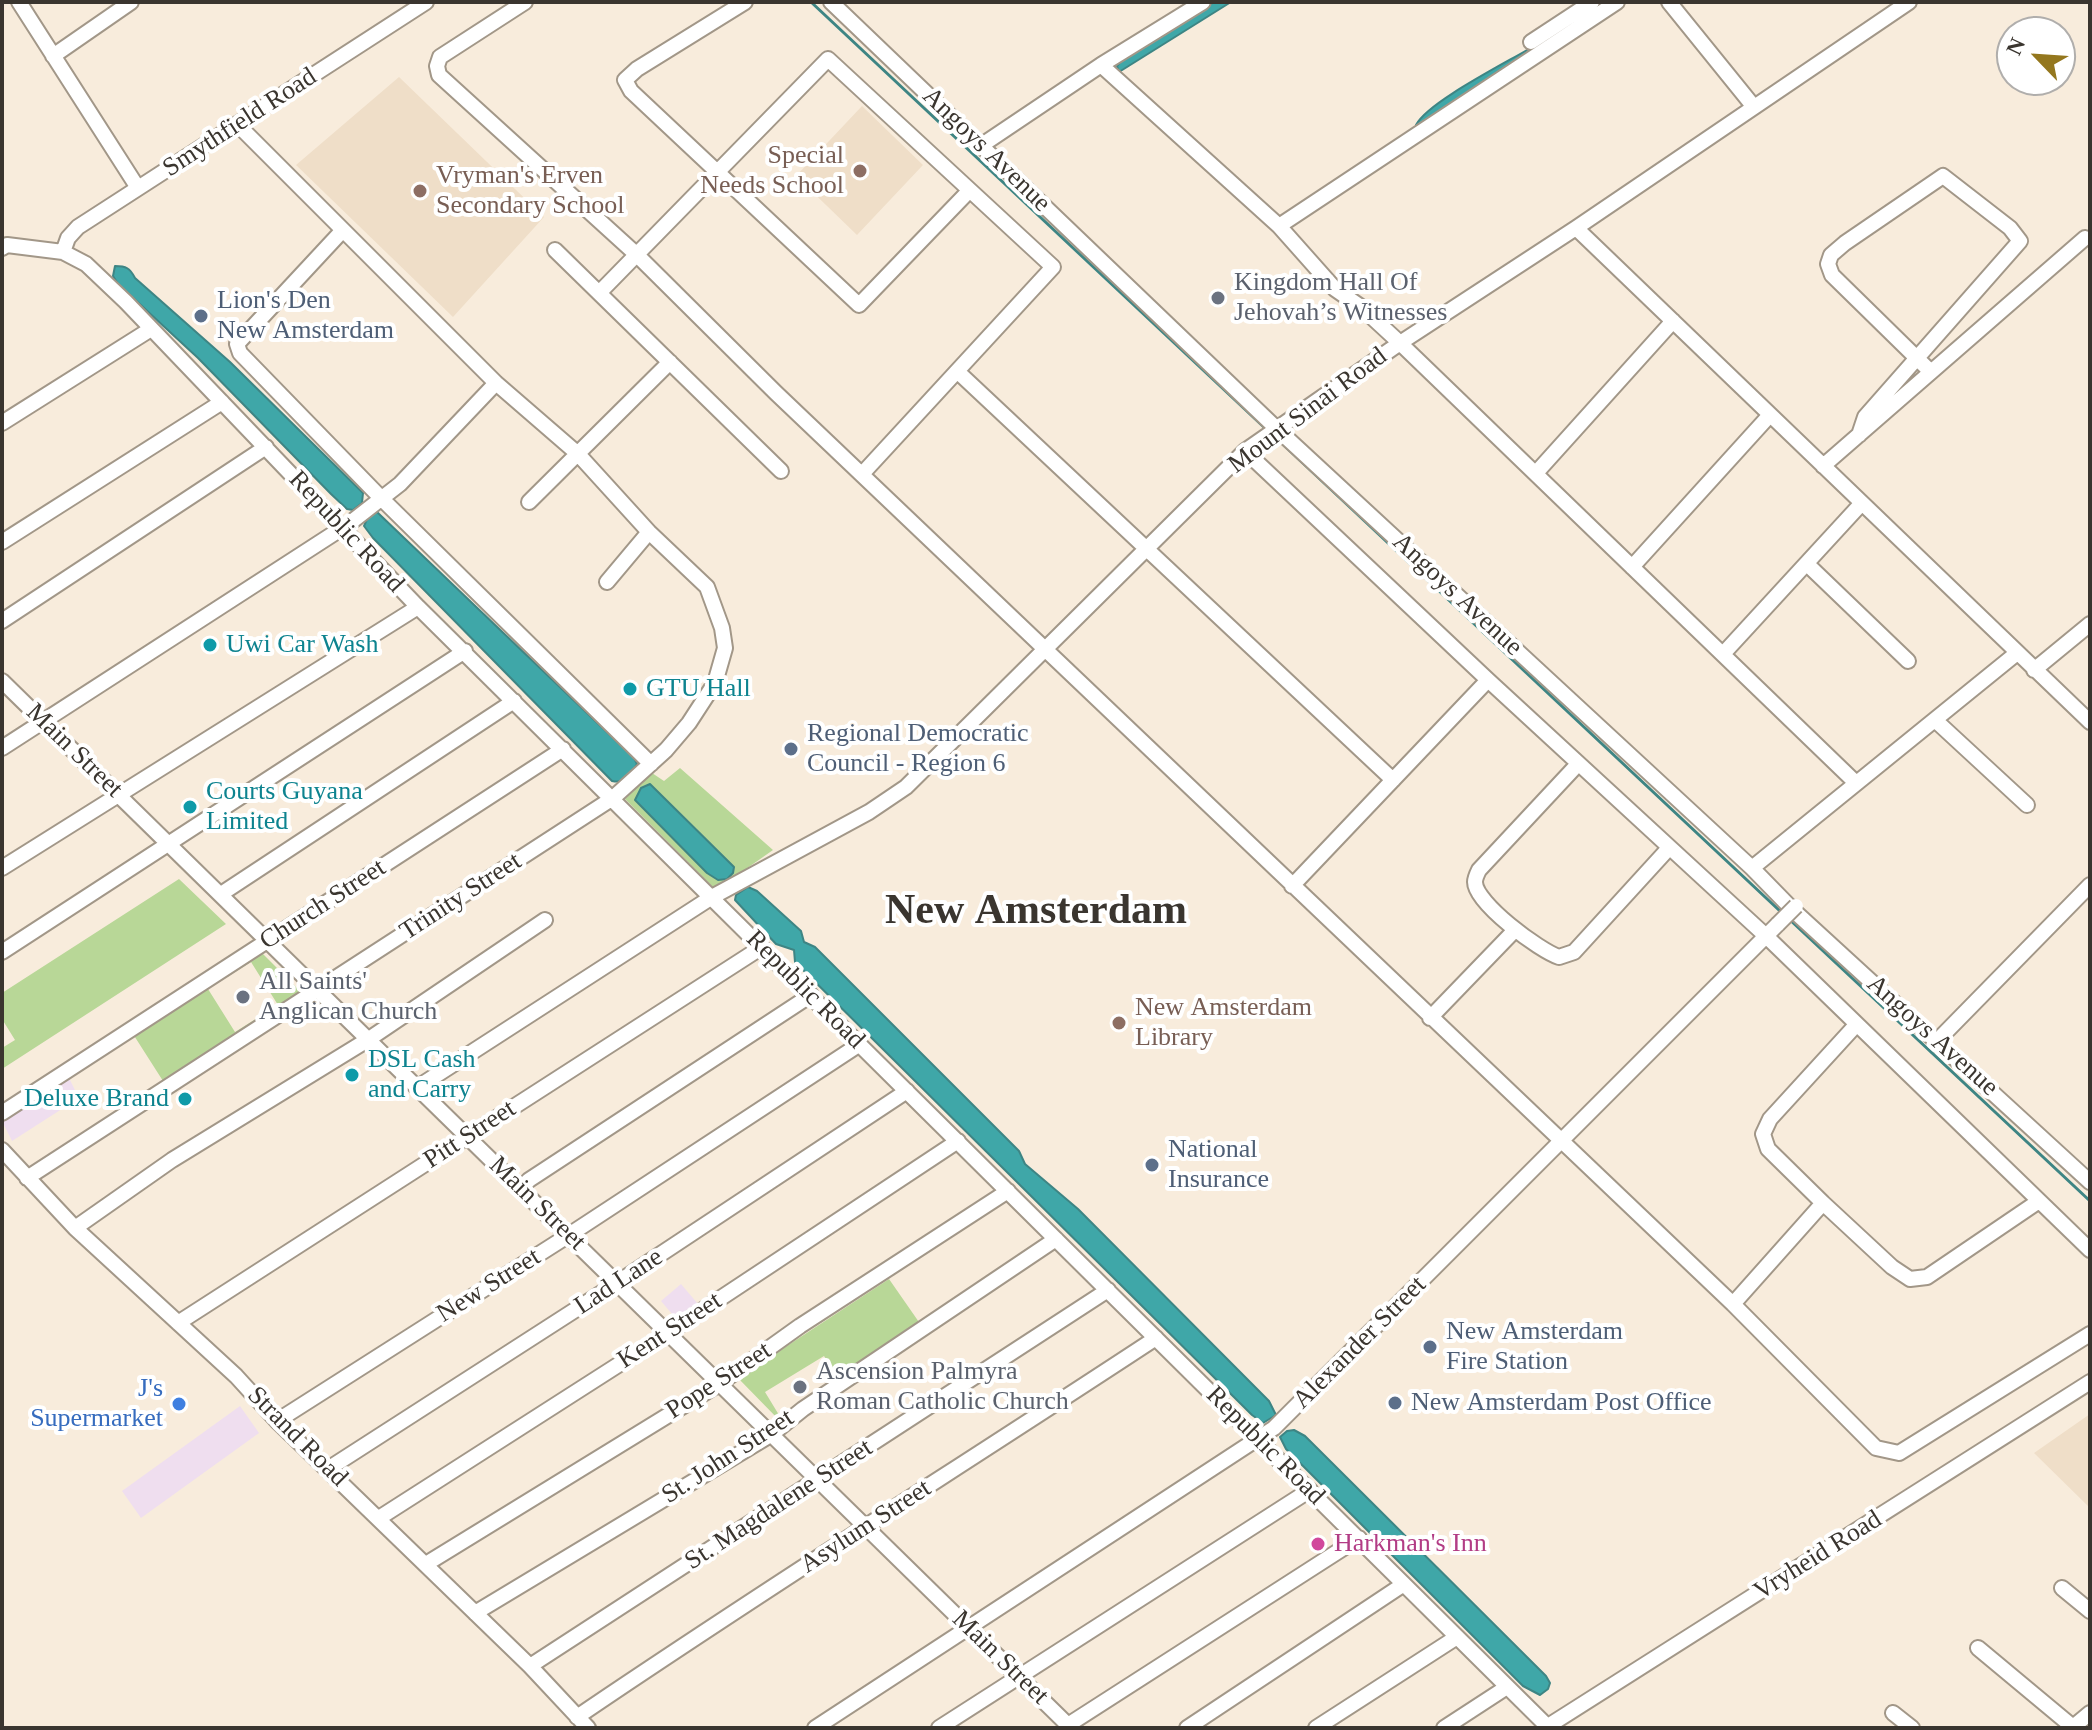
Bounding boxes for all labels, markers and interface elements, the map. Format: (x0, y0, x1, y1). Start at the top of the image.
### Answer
north arrow (1996, 16, 2076, 96)
text: N (2001, 34, 2030, 59)
street label: Smythfield Road (157, 62, 323, 184)
street label: Angoys Avenue (915, 81, 1057, 219)
place label: Special Needs School (700, 140, 844, 202)
place label: Vryman's Erven Secondary School (436, 160, 624, 222)
marker: Special Needs School (851, 162, 869, 180)
marker: Vryman's Erven Secondary School (411, 182, 429, 200)
place label: Kingdom Hall Of Jehovah’s Witnesses (1234, 267, 1447, 328)
place label: Lion's Den New Amsterdam (217, 285, 394, 346)
marker: Kingdom Hall Of Jehovah’s Witnesses (1209, 289, 1227, 307)
marker: Lion's Den New Amsterdam (192, 307, 210, 325)
street label: Mount Sinai Road (1222, 341, 1394, 481)
street label: Republic Road (282, 465, 410, 599)
street label: Angoys Avenue (1386, 527, 1528, 663)
place label: Uwi Car Wash (226, 629, 378, 661)
marker: Uwi Car Wash (201, 636, 219, 654)
place label: GTU Hall (646, 673, 751, 705)
marker: GTU Hall (621, 680, 639, 698)
street label: Main Street (19, 697, 129, 805)
place label: Regional Democratic Council - Region 6 (807, 718, 1029, 780)
marker: Regional Democratic Council - Region 6 (782, 740, 800, 758)
place label: Courts Guyana Limited (206, 776, 363, 838)
marker: Courts Guyana Limited (181, 798, 199, 816)
street label: Trinity Street (394, 846, 528, 948)
street label: Church Street (254, 853, 392, 957)
district label: New Amsterdam (885, 887, 1187, 937)
street label: Republic Road (739, 924, 871, 1056)
place label: All Saints' Anglican Church (259, 966, 437, 1028)
street label: Angoys Avenue (1860, 969, 2004, 1103)
marker: All Saints' Anglican Church (234, 988, 252, 1006)
place label: New Amsterdam Library (1135, 992, 1312, 1054)
marker: New Amsterdam Library (1110, 1014, 1128, 1032)
place label: DSL Cash and Carry (368, 1044, 476, 1106)
marker: DSL Cash and Carry (343, 1066, 361, 1084)
place label: Deluxe Brand (24, 1083, 169, 1115)
marker: Deluxe Brand (176, 1090, 194, 1108)
street label: Pitt Street (418, 1094, 522, 1176)
place label: National Insurance (1168, 1134, 1269, 1196)
street label: Main Street (482, 1150, 592, 1258)
marker: National Insurance (1143, 1156, 1161, 1174)
street label: New Street (431, 1242, 547, 1330)
street label: Lad Lane (569, 1242, 669, 1322)
street label: Alexander Street (1287, 1270, 1433, 1416)
street label: Kent Street (612, 1286, 728, 1376)
place label: New Amsterdam Fire Station (1446, 1316, 1623, 1378)
street label: Pope Street (661, 1335, 777, 1427)
marker: New Amsterdam Fire Station (1421, 1338, 1439, 1356)
place label: Ascension Palmyra Roman Catholic Church (816, 1356, 1069, 1418)
place label: J's Supermarket (30, 1373, 163, 1434)
marker: Ascension Palmyra Roman Catholic Church (791, 1378, 809, 1396)
street label: Strand Road (240, 1380, 354, 1494)
street label: Republic Road (1199, 1380, 1331, 1512)
place label: New Amsterdam Post Office (1411, 1387, 1712, 1419)
marker: New Amsterdam Post Office (1386, 1394, 1404, 1412)
marker: J's Supermarket (170, 1395, 188, 1413)
street label: St. John Street (656, 1403, 800, 1511)
street label: St. Magdalene Street (679, 1433, 879, 1577)
street label: Asylum Street (795, 1473, 937, 1581)
street label: Vryheid Road (1748, 1504, 1888, 1608)
place label: Harkman's Inn (1334, 1528, 1487, 1560)
marker: Harkman's Inn (1309, 1535, 1327, 1553)
street label: Main Street (945, 1604, 1055, 1712)

